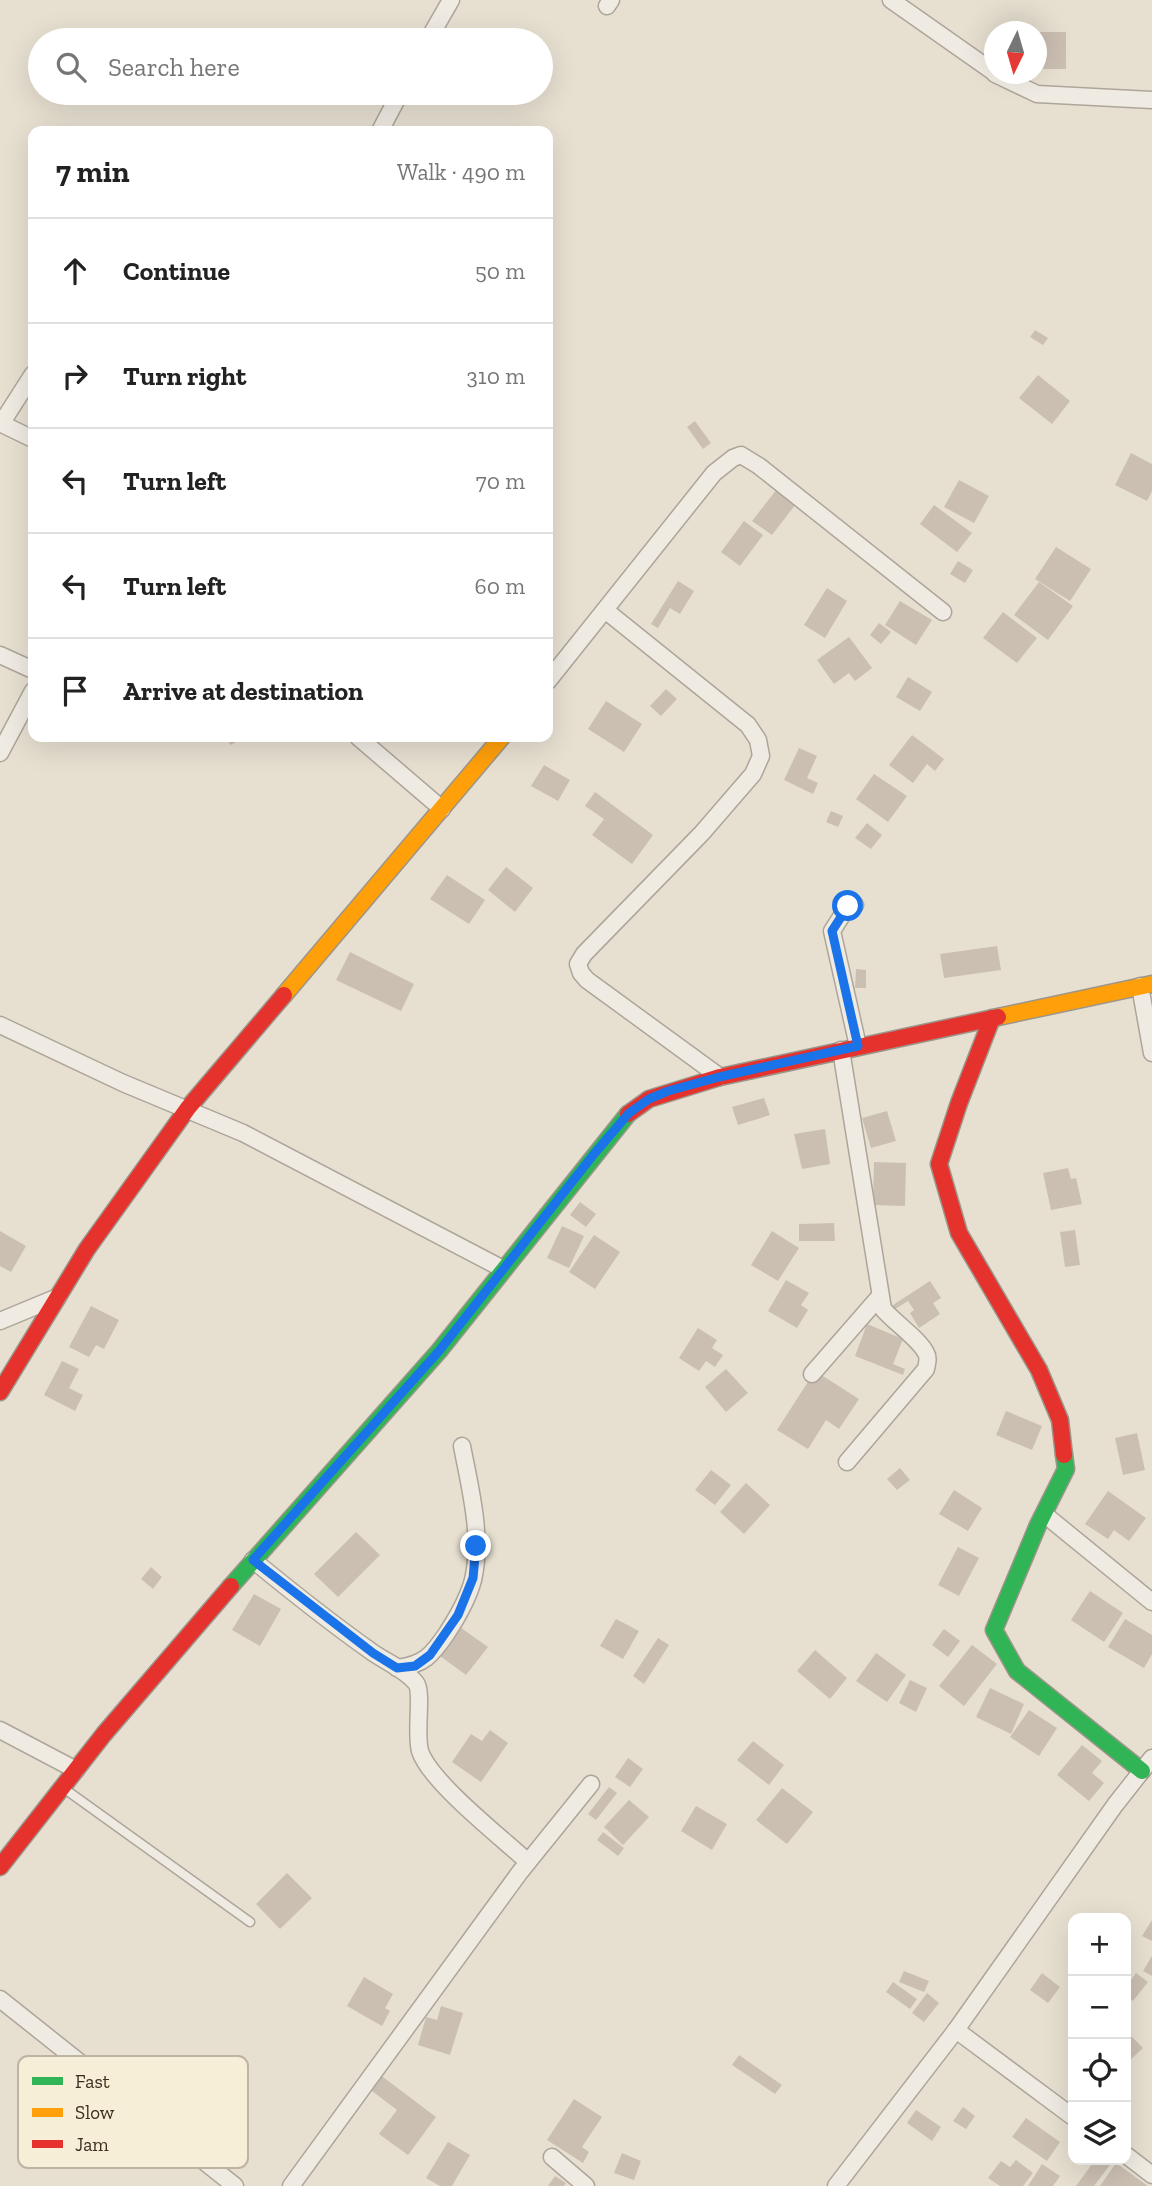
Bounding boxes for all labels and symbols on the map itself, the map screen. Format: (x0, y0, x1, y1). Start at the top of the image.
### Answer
north arrow (984, 21, 1047, 84)
route start (832, 890, 863, 921)
route end (460, 1530, 491, 1561)
legend (18, 2056, 248, 2168)
text: Fast (75, 2070, 110, 2093)
text: Slow (75, 2101, 115, 2124)
text: Jam (75, 2133, 109, 2156)

